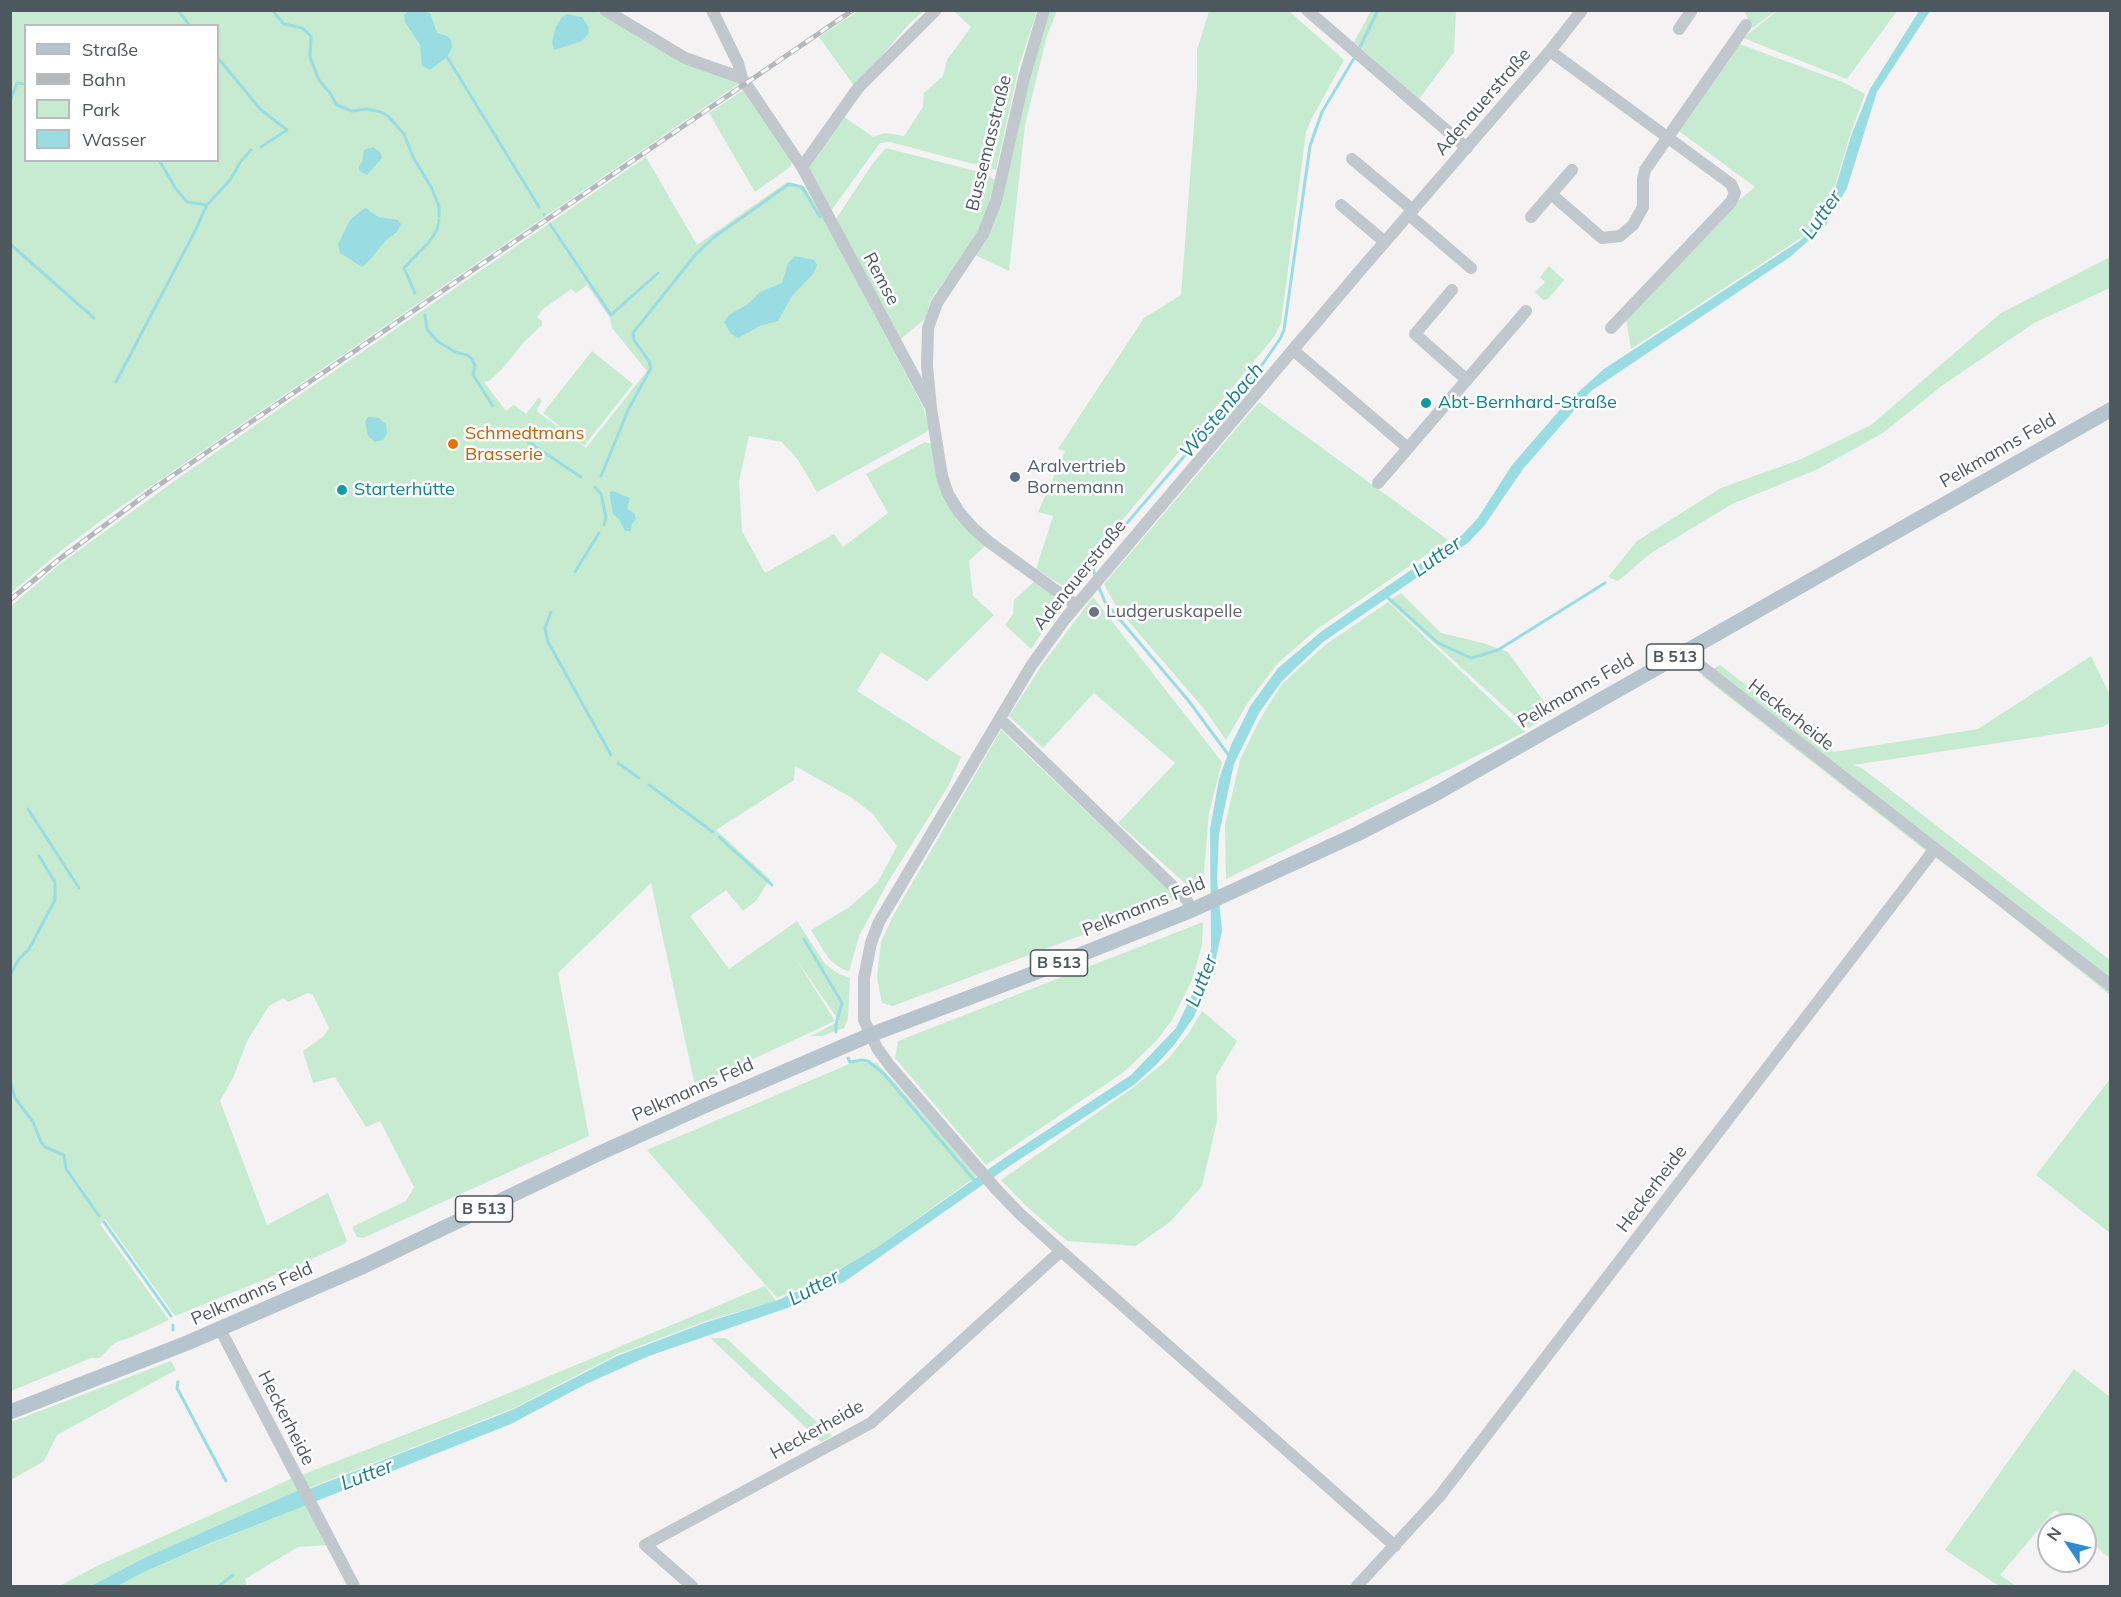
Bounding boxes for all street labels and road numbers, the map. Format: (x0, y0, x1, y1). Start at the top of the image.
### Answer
street label: Adenauerstraße (1430, 44, 1536, 160)
street label: Bussemasstraße (962, 73, 1016, 213)
street label: Remse (858, 249, 904, 309)
street label: Pelkmanns Feld (1936, 409, 2060, 493)
street label: Adenauerstraße (1029, 516, 1131, 634)
road number: B 513 (1646, 644, 1704, 670)
street label: Pelkmanns Feld (1514, 649, 1638, 733)
street label: Heckerheide (1744, 675, 1838, 755)
street label: Pelkmanns Feld (1079, 873, 1209, 941)
road number: B 513 (1030, 950, 1088, 976)
street label: Pelkmanns Feld (629, 1054, 757, 1126)
street label: Heckerheide (1612, 1141, 1692, 1237)
road number: B 513 (456, 1196, 512, 1222)
street label: Pelkmanns Feld (188, 1258, 316, 1330)
street label: Heckerheide (253, 1367, 319, 1469)
street label: Heckerheide (767, 1396, 867, 1464)

